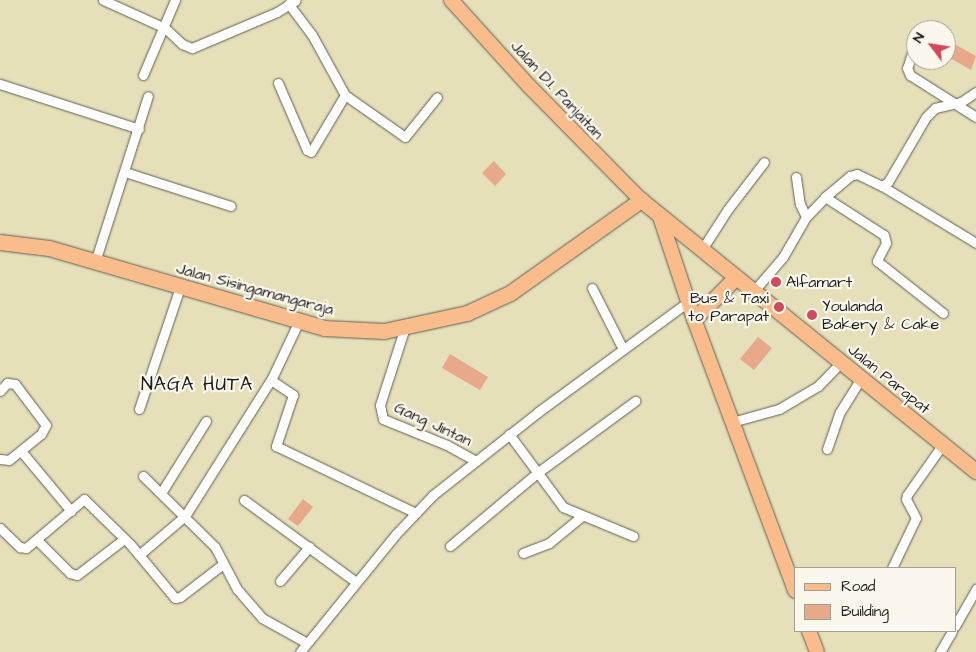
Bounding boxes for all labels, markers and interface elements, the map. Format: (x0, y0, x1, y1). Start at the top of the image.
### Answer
north arrow (906, 20, 956, 70)
text: N (908, 29, 930, 47)
street label: Jalan D.I. Panjaitan (506, 37, 608, 143)
street label: Jalan Sisingamangaraja (174, 259, 336, 319)
place label: Alfamart (786, 272, 852, 292)
marker: Alfamart (770, 276, 782, 288)
place label: Bus & Taxi to Parapat (688, 288, 769, 326)
place label: Youlanda Bakery & Cake (822, 296, 939, 334)
marker: Bus & Taxi to Parapat (773, 301, 785, 313)
marker: Youlanda Bakery & Cake (806, 309, 818, 321)
street label: Jalan Parapat (844, 340, 934, 418)
district label: NAGA HUTA (140, 374, 254, 396)
street label: Gang Jintan (391, 398, 475, 450)
legend (794, 567, 956, 632)
text: Road (841, 576, 875, 597)
text: Building (841, 601, 889, 622)

